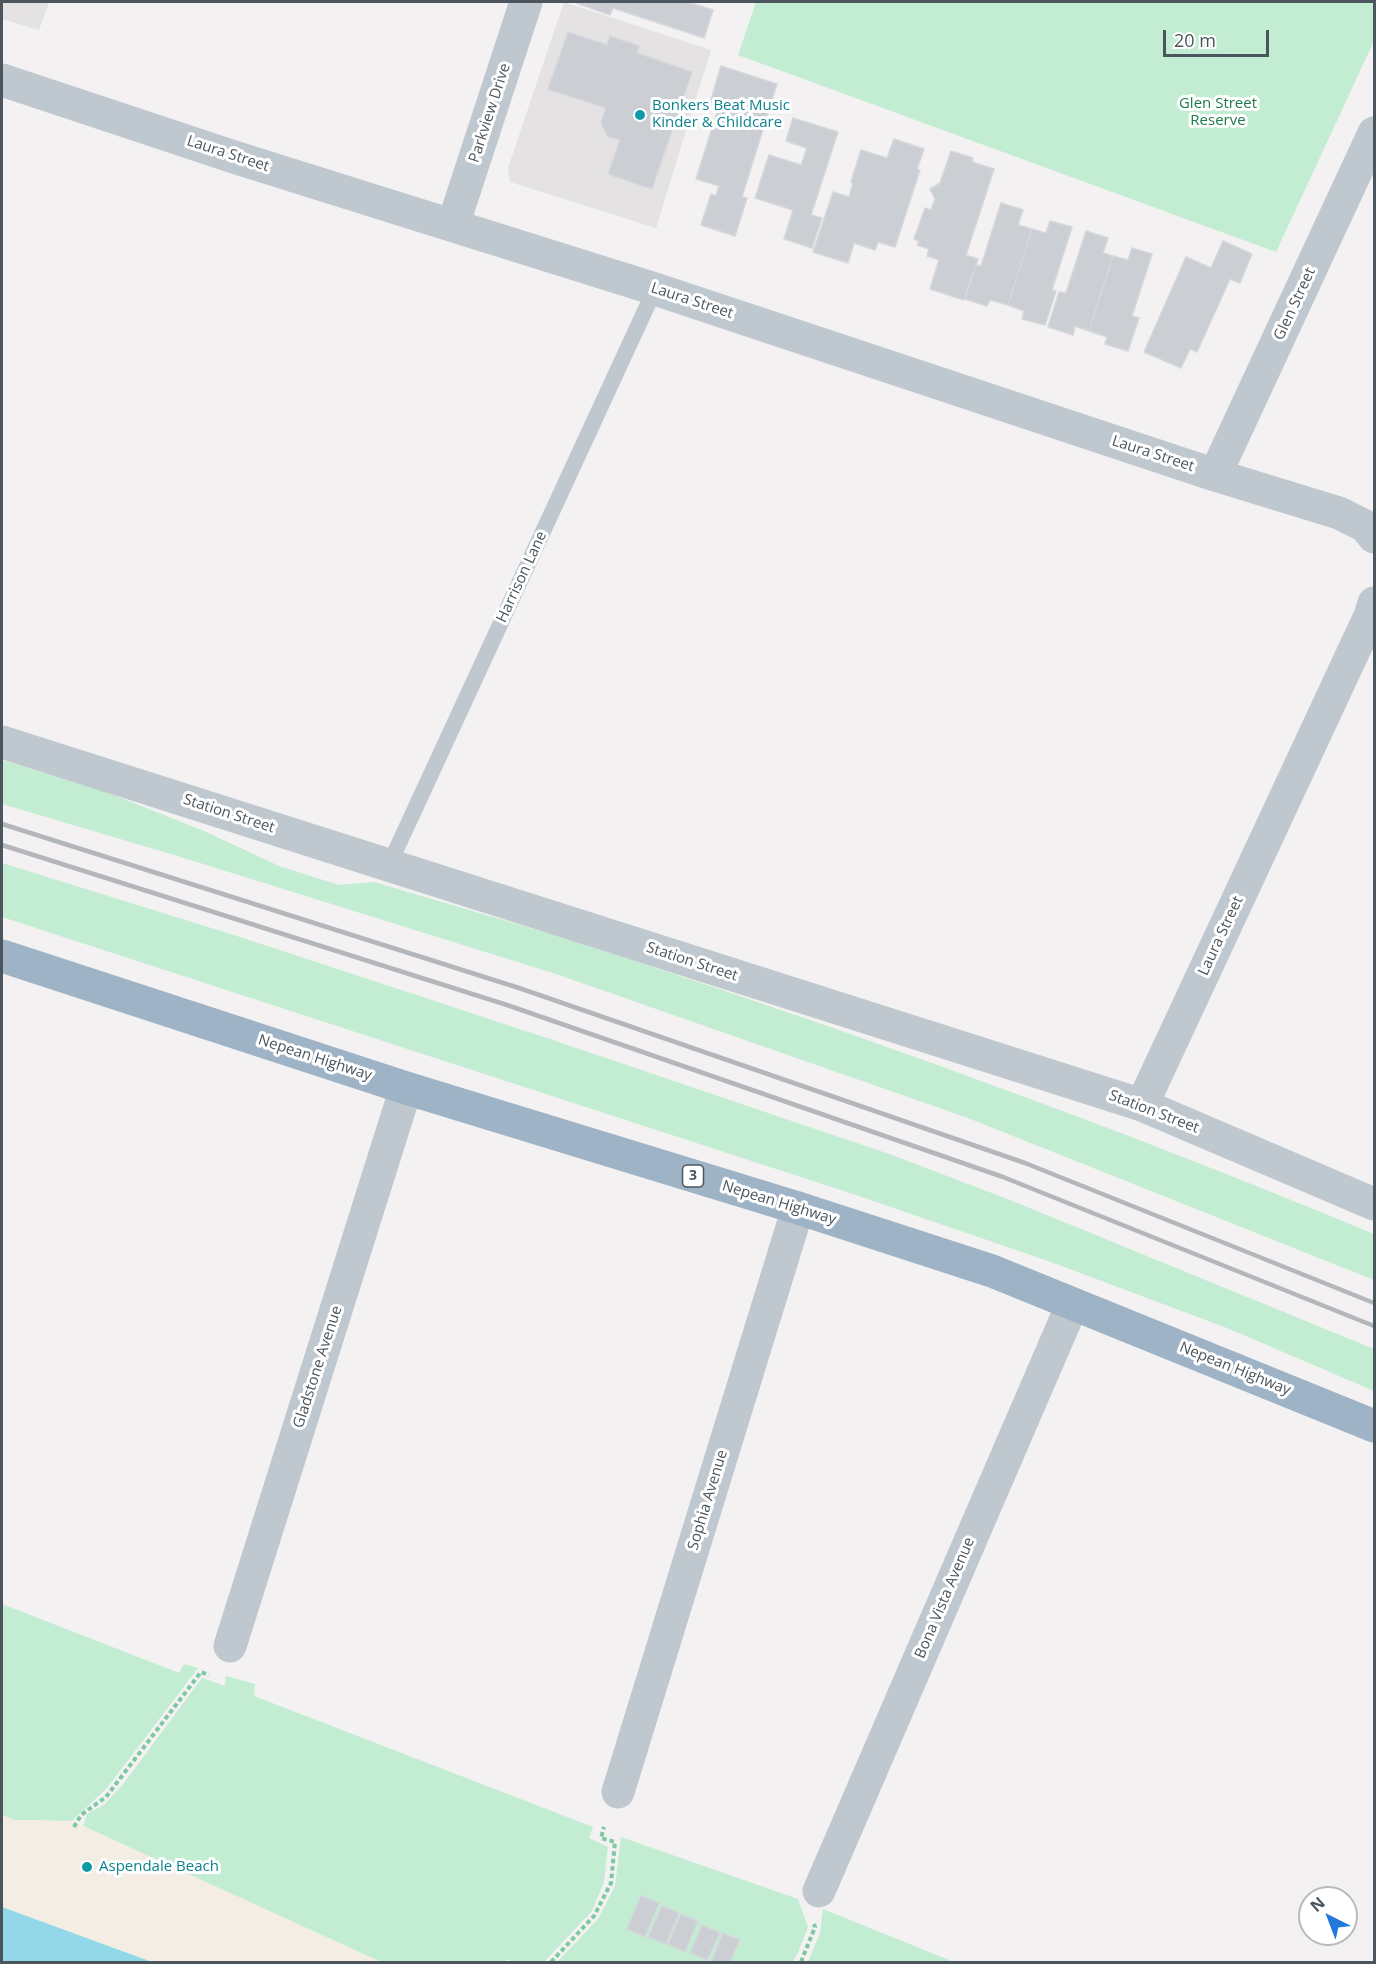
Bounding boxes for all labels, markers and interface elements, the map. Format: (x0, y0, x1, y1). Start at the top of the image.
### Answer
scale bar (1166, 18, 1272, 56)
text: 20 m (1174, 28, 1216, 52)
street label: Parkview Drive (465, 61, 515, 165)
park label: Glen Street Reserve (1179, 95, 1257, 130)
place label: Bonkers Beat Music Kinder & Childcare (652, 97, 790, 132)
marker: Bonkers Beat Music Kinder & Childcare (633, 108, 647, 122)
street label: Laura Street (185, 132, 271, 176)
street label: Glen Street (1270, 265, 1320, 343)
street label: Laura Street (649, 279, 735, 323)
street label: Laura Street (1110, 432, 1196, 476)
street label: Harrison Lane (493, 529, 551, 625)
street label: Station Street (181, 791, 277, 837)
street label: Laura Street (1195, 893, 1247, 979)
street label: Station Street (644, 939, 740, 985)
street label: Nepean Highway (256, 1031, 374, 1085)
street label: Station Street (1106, 1087, 1202, 1137)
road number: 3 (682, 1165, 704, 1187)
street label: Nepean Highway (720, 1177, 838, 1229)
street label: Gladstone Avenue (290, 1304, 346, 1430)
street label: Nepean Highway (1177, 1338, 1293, 1400)
street label: Sophia Avenue (684, 1448, 732, 1552)
street label: Bona Vista Avenue (911, 1535, 979, 1661)
place label: Aspendale Beach (99, 1858, 219, 1876)
marker: Aspendale Beach (80, 1860, 94, 1874)
north arrow (1298, 1886, 1358, 1946)
text: N (1305, 1892, 1329, 1917)

